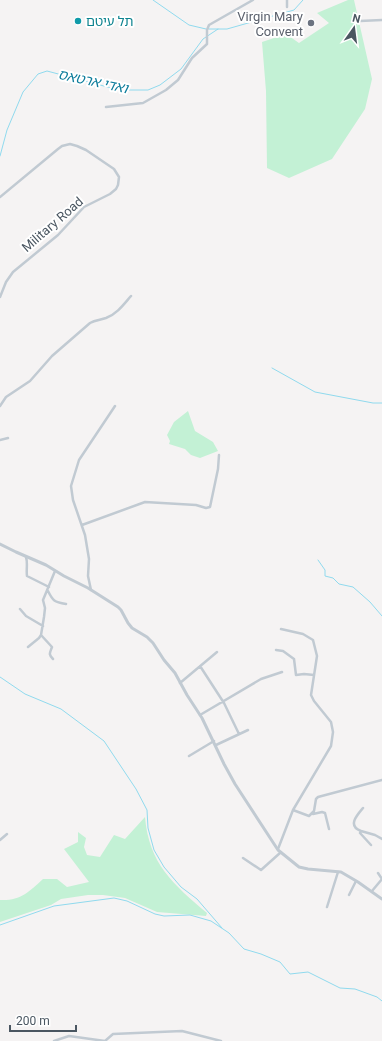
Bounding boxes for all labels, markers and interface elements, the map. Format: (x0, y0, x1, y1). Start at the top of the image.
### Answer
north arrow (334, 8, 374, 48)
place label: Virgin Mary Convent (237, 9, 303, 39)
text: N (351, 12, 362, 26)
place label: תל עיטם (86, 14, 133, 29)
marker: תל עיטם (73, 16, 83, 26)
marker: Virgin Mary Convent (306, 18, 316, 28)
water label: ואדי ארטאס (57, 66, 131, 97)
street label: Military Road (19, 194, 86, 255)
scale bar (10, 1007, 76, 1033)
text: 200 m (16, 1014, 50, 1028)

